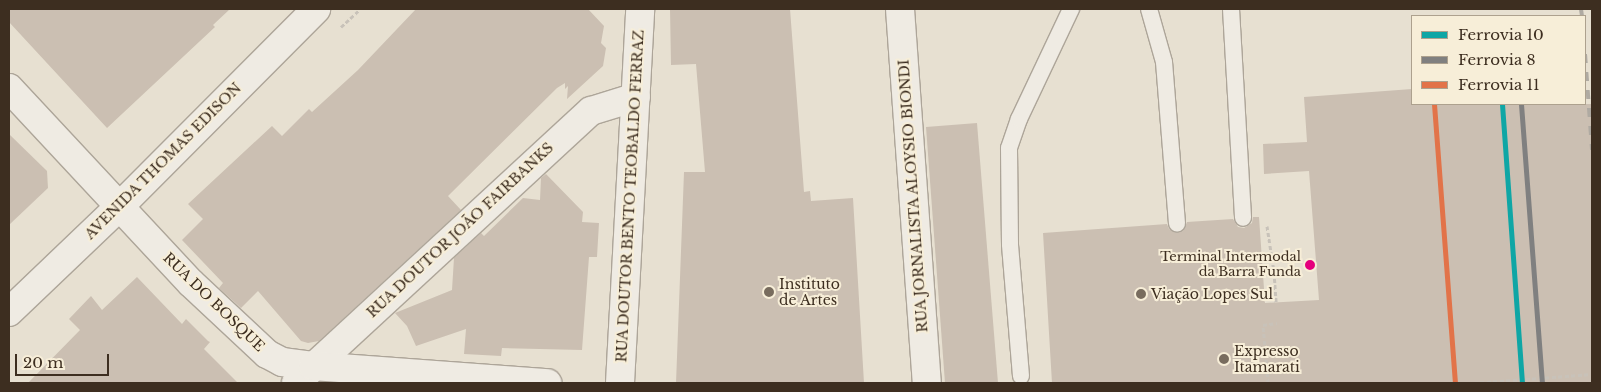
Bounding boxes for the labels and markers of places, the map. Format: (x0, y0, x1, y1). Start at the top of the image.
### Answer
place label: Terminal Intermodal da Barra Funda (1160, 250, 1301, 281)
marker: Terminal Intermodal da Barra Funda (1305, 260, 1315, 270)
place label: Instituto de Artes (779, 276, 840, 308)
marker: Instituto de Artes (763, 286, 775, 298)
place label: Viação Lopes Sul (1151, 286, 1273, 302)
marker: Viação Lopes Sul (1135, 288, 1147, 300)
place label: Expresso Itamarati (1234, 343, 1300, 376)
marker: Expresso Itamarati (1218, 353, 1230, 365)

